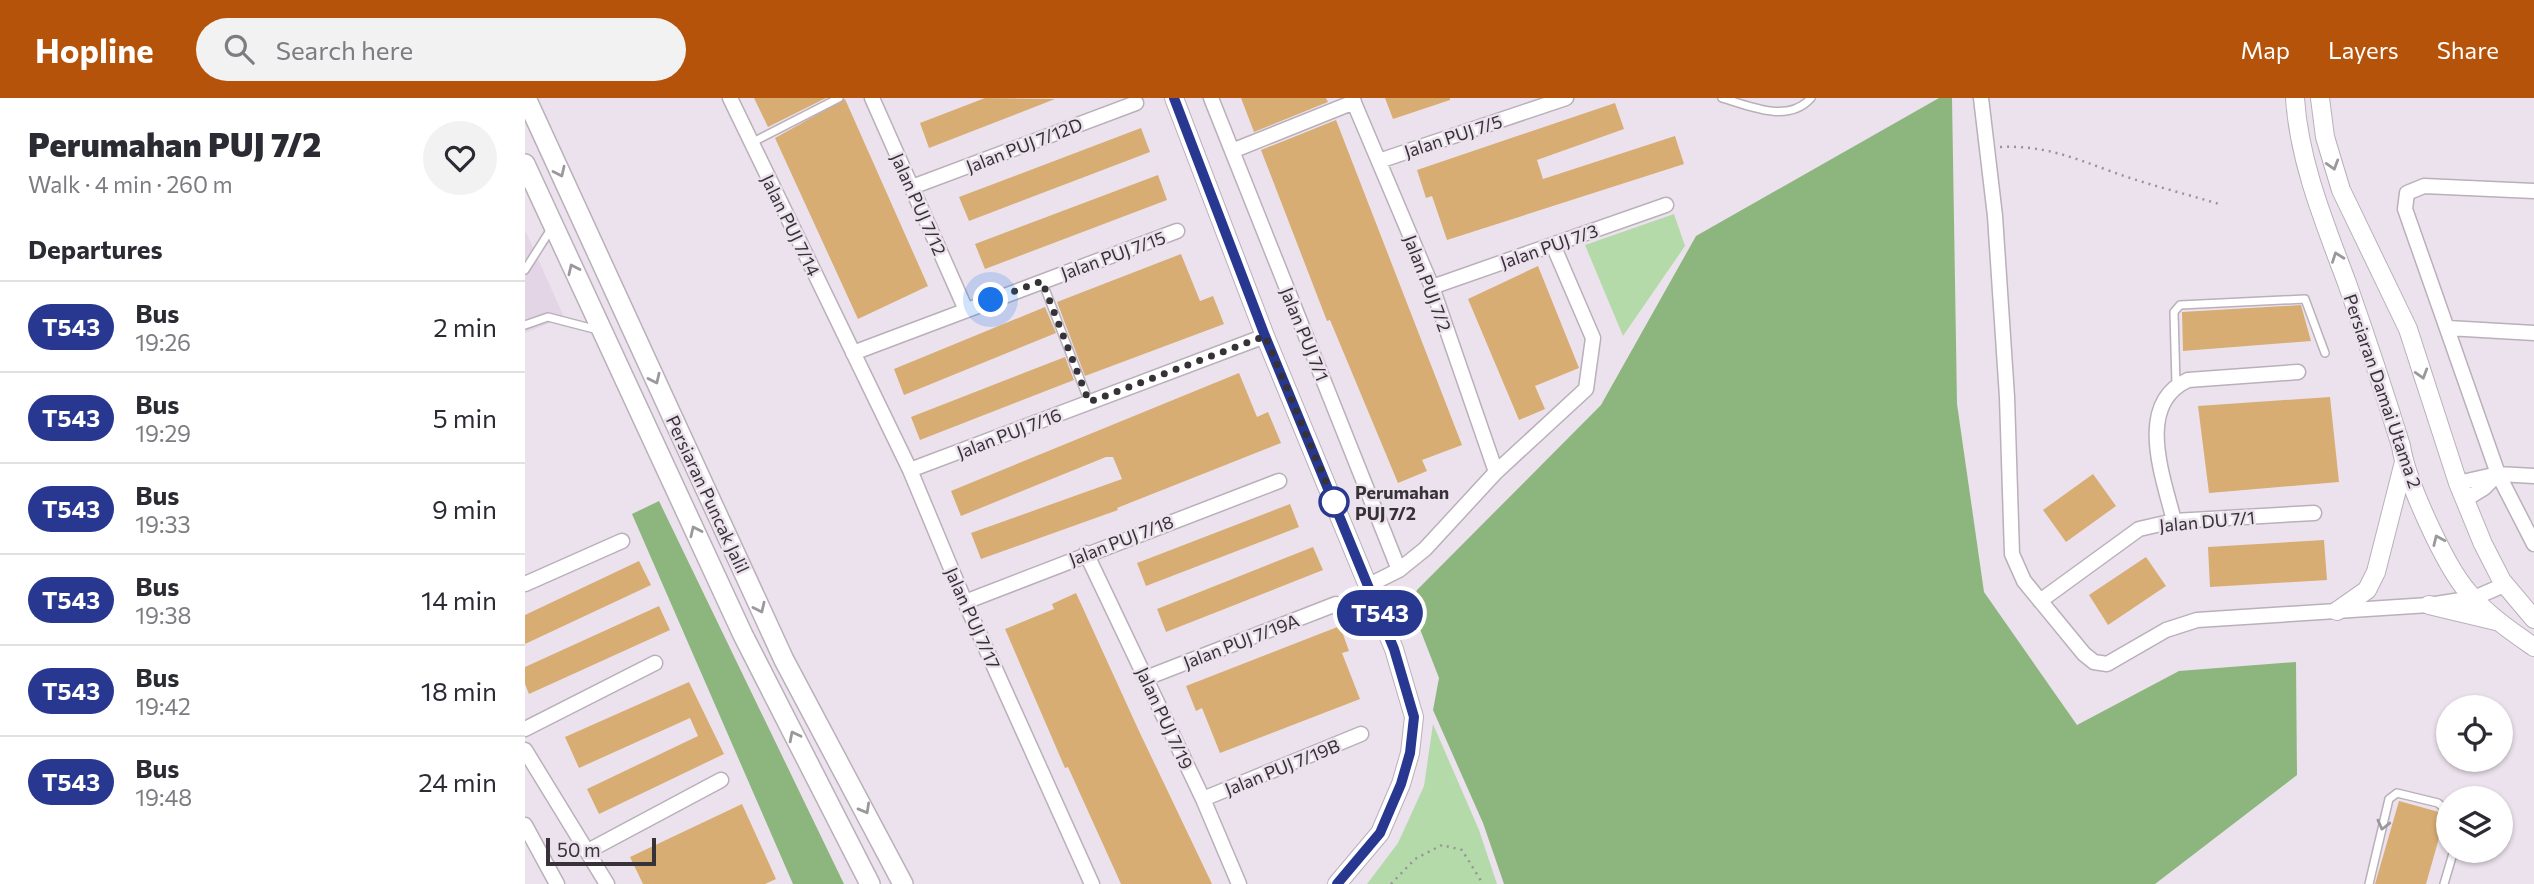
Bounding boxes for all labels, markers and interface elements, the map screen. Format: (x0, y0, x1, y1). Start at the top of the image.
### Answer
search box (196, 18, 686, 81)
text: Hopline (35, 29, 154, 70)
icon: search (220, 30, 258, 68)
text: Search here (276, 34, 413, 65)
text: Map (2241, 35, 2290, 64)
text: Layers (2328, 35, 2399, 64)
text: Share (2437, 35, 2499, 64)
street label: Jalan PUJ 7/5 (1401, 110, 1505, 162)
street label: Jalan PUJ 7/12D (963, 113, 1085, 177)
button: heart (423, 121, 497, 195)
text: Perumahan PUJ 7/2 (28, 123, 321, 164)
street label: Jalan PUJ 7/12 (887, 150, 951, 258)
one-way arrow (2325, 158, 2340, 170)
one-way arrow (552, 165, 566, 177)
text: Walk · 4 min · 260 m (28, 170, 233, 198)
street label: Jalan PUJ 7/14 (757, 171, 825, 280)
street label: Jalan PUJ 7/3 (1497, 219, 1601, 273)
street label: Jalan PUJ 7/15 (1058, 226, 1168, 284)
street label: Jalan PUJ 7/2 (1400, 232, 1457, 334)
text: Departures (28, 233, 163, 264)
one-way arrow (2332, 252, 2346, 264)
one-way arrow (567, 264, 581, 276)
your location (973, 282, 1008, 317)
street label: Jalan PUJ 7/1 (1276, 284, 1334, 384)
street label: Persiaran Damai Utama 2 (2339, 291, 2427, 491)
text: Bus (135, 297, 179, 328)
text: 2 min (433, 311, 497, 342)
text: T543 (42, 312, 100, 341)
text: 19:26 (135, 328, 191, 356)
one-way arrow (2413, 367, 2428, 379)
one-way arrow (647, 371, 661, 384)
text: Bus (135, 388, 179, 419)
text: 5 min (433, 402, 497, 433)
text: T543 (42, 403, 100, 432)
street label: Jalan PUJ 7/16 (954, 403, 1064, 463)
street label: Persiaran Puncak Jalil (662, 412, 754, 576)
text: 19:29 (135, 419, 191, 447)
text: Bus (135, 479, 179, 510)
place label: Perumahan PUJ 7/2 (1355, 481, 1449, 524)
marker: Perumahan PUJ 7/2 (1319, 487, 1349, 517)
text: 9 min (432, 493, 497, 524)
text: T543 (42, 494, 100, 523)
street label: Jalan DU 7/1 (2158, 506, 2256, 536)
text: 19:33 (135, 510, 191, 538)
street label: Jalan PUJ 7/18 (1066, 510, 1177, 570)
one-way arrow (689, 526, 703, 539)
one-way arrow (2432, 535, 2446, 548)
street label: Jalan PUJ 7/17 (941, 564, 1005, 672)
text: Bus (135, 570, 179, 601)
text: 14 min (421, 584, 497, 615)
text: T543 (42, 585, 100, 614)
line badge: T543 (1331, 590, 1429, 636)
text: T543 (1351, 598, 1409, 627)
text: 19:38 (135, 601, 192, 629)
one-way arrow (752, 601, 766, 613)
street label: Jalan PUJ 7/19A (1180, 609, 1302, 673)
text: Bus (135, 661, 179, 692)
street label: Jalan PUJ 7/19 (1132, 663, 1198, 773)
text: 18 min (421, 675, 497, 706)
text: T543 (42, 676, 100, 705)
text: 19:42 (135, 692, 191, 720)
map controls (2436, 695, 2513, 863)
button: locate (2436, 695, 2513, 772)
one-way arrow (789, 731, 803, 743)
street label: Jalan PUJ 7/19B (1221, 734, 1343, 800)
text: Bus (135, 752, 179, 783)
text: 24 min (418, 766, 497, 797)
text: T543 (42, 767, 100, 796)
text: 19:48 (135, 783, 192, 811)
button: layers (2436, 786, 2513, 863)
one-way arrow (857, 802, 870, 815)
one-way arrow (2377, 819, 2391, 831)
scale bar (546, 835, 656, 867)
text: 50 m (557, 838, 601, 861)

